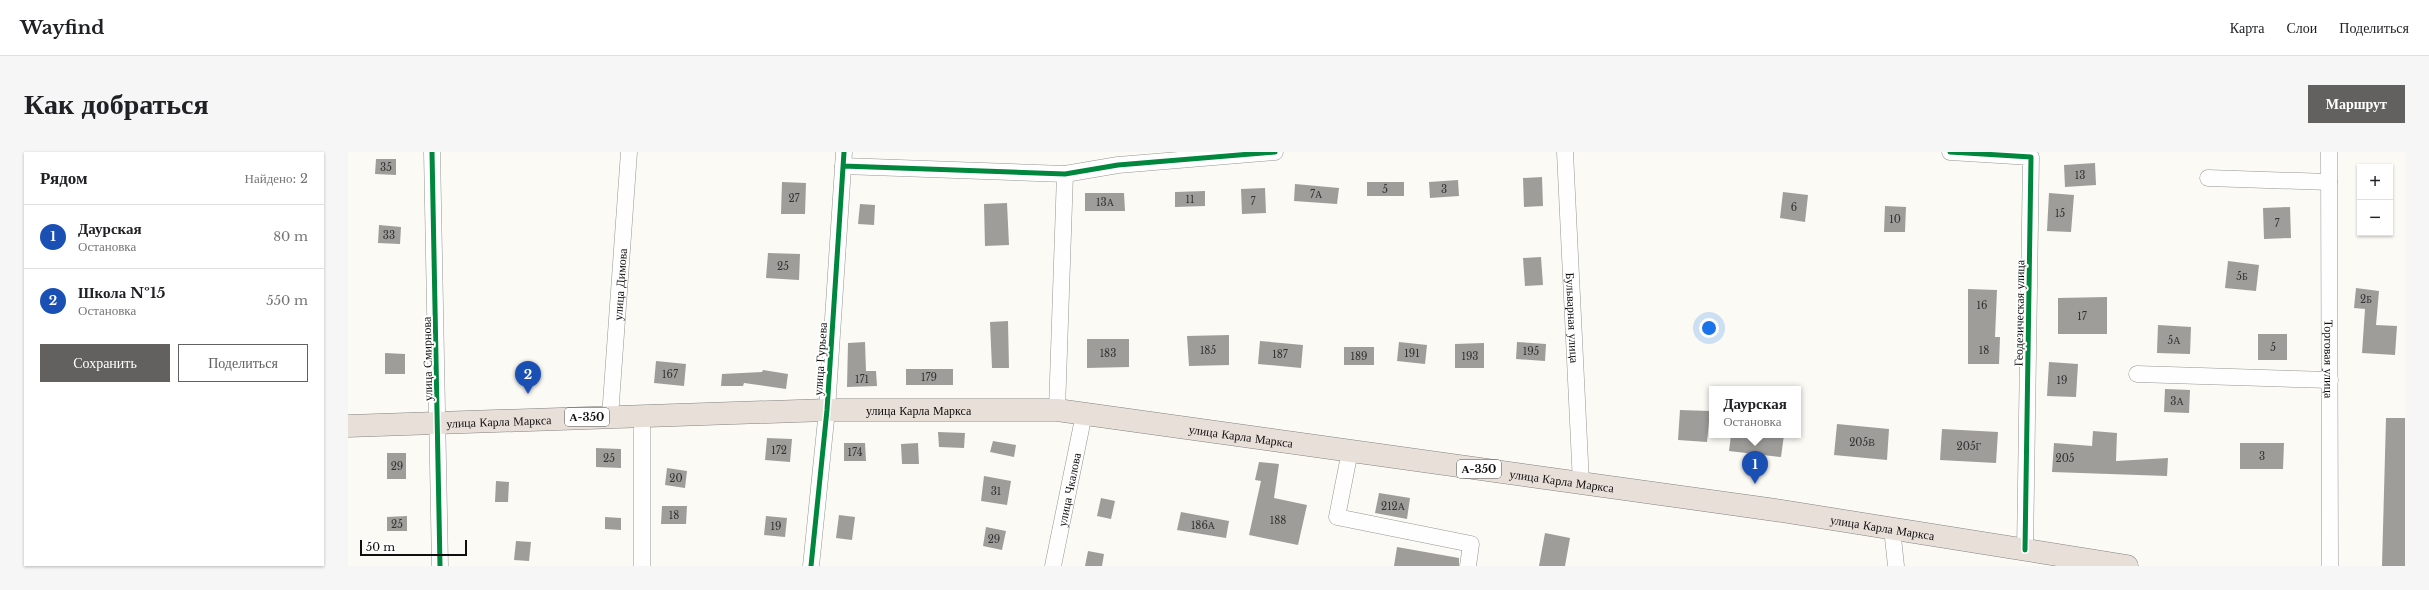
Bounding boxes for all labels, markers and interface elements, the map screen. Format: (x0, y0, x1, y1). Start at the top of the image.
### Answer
text: Wayfind (20, 16, 105, 39)
text: Карта (2230, 19, 2264, 37)
text: Слои (2286, 19, 2317, 37)
text: Поделиться (2339, 19, 2409, 37)
button: Маршрут (2308, 85, 2405, 123)
text: Как добраться (24, 87, 209, 122)
house number: 35 (380, 161, 392, 174)
map controls (2357, 164, 2393, 236)
button: + (2357, 164, 2393, 200)
text: Рядом (40, 168, 88, 189)
house number: 13 (2075, 169, 2085, 182)
text: Найдено: 2 (245, 170, 308, 187)
house number: 5 (1382, 183, 1388, 196)
house number: 3 (1441, 183, 1447, 196)
house number: 7А (1310, 188, 1323, 201)
house number: 27 (788, 192, 801, 205)
house number: 11 (1186, 193, 1194, 206)
house number: 7 (1250, 195, 1256, 208)
house number: 13А (1096, 196, 1115, 209)
button: − (2357, 200, 2393, 236)
house number: 6 (1791, 201, 1797, 214)
house number: 15 (2055, 207, 2065, 220)
house number: 10 (1889, 213, 1901, 226)
house number: 7 (2274, 217, 2280, 230)
text: Даурская (78, 219, 142, 238)
text: 1 (50, 228, 56, 245)
text: 80 m (273, 228, 308, 245)
house number: 33 (383, 229, 395, 242)
text: Остановка (78, 238, 136, 255)
street label: улица Димова (609, 247, 630, 321)
street label: Геодезическая улица (2011, 259, 2027, 366)
house number: 25 (777, 260, 789, 273)
house number: 5Б (2236, 270, 2248, 283)
street label: Бульварная улица (1563, 272, 1583, 364)
text: Школа №15 (78, 283, 165, 302)
text: 2 (49, 292, 57, 309)
text: 550 m (266, 292, 308, 309)
house number: 2Б (2360, 293, 2372, 306)
house number: 16 (1977, 299, 1987, 312)
text: Остановка (78, 302, 136, 319)
house number: 17 (2077, 310, 2088, 323)
street label: улица Смирнова (419, 316, 435, 401)
your location (1699, 318, 1719, 338)
street label: Торговая улица (2322, 320, 2337, 399)
street label: улица Гурьева (810, 321, 830, 396)
house number: 5А (2168, 334, 2181, 347)
house number: 5 (2270, 341, 2276, 354)
button: Сохранить (40, 344, 170, 382)
button: Поделиться (178, 344, 308, 382)
house number: 185 (1200, 344, 1216, 357)
house number: 18 (1979, 344, 1989, 357)
house number: 195 (1523, 345, 1540, 358)
house number: 183 (1100, 347, 1116, 360)
house number: 191 (1404, 347, 1420, 360)
house number: 187 (1272, 348, 1289, 361)
house number: 189 (1351, 350, 1367, 363)
house number: 193 (1461, 350, 1479, 363)
pin: 2 (515, 361, 541, 394)
house number: 167 (662, 368, 679, 381)
house number: 179 (921, 371, 937, 384)
house number: 171 (855, 373, 869, 386)
house number: 19 (2057, 374, 2067, 387)
popup (1709, 386, 1801, 438)
text: Даурская (1723, 394, 1787, 413)
house number: 3А (2170, 395, 2184, 408)
street label: улица Карла Маркса (866, 403, 972, 418)
road number: А-350 (565, 408, 609, 426)
street label: улица Карла Маркса (446, 412, 552, 430)
text: Остановка (1723, 413, 1781, 430)
street label: улица Карла Маркса (1188, 421, 1295, 450)
house number: 205В (1849, 436, 1875, 449)
house number: 205Г (1957, 440, 1982, 453)
house number: 172 (771, 444, 787, 457)
house number: 174 (847, 446, 863, 459)
house number: 3 (2259, 450, 2265, 463)
street label: улица Чкалова (1054, 451, 1084, 528)
pin: 1 (1742, 451, 1768, 484)
house number: 25 (603, 452, 615, 465)
house number: 205 (2056, 452, 2075, 465)
house number: 29 (391, 460, 403, 473)
road number: А-350 (1457, 460, 1501, 478)
street label: улица Карла Маркса (1509, 466, 1616, 495)
house number: 20 (669, 472, 683, 485)
house number: 31 (991, 485, 1001, 498)
house number: 212А (1381, 500, 1406, 513)
house number: 18 (669, 509, 679, 522)
street label: улица Карла Маркса (1829, 511, 1936, 543)
house number: 188 (1270, 514, 1286, 527)
house number: 25 (391, 518, 403, 531)
house number: 186А (1191, 519, 1216, 532)
house number: 19 (771, 520, 781, 533)
house number: 29 (988, 533, 1000, 546)
scale bar (360, 538, 467, 557)
text: 50 m (366, 540, 395, 554)

